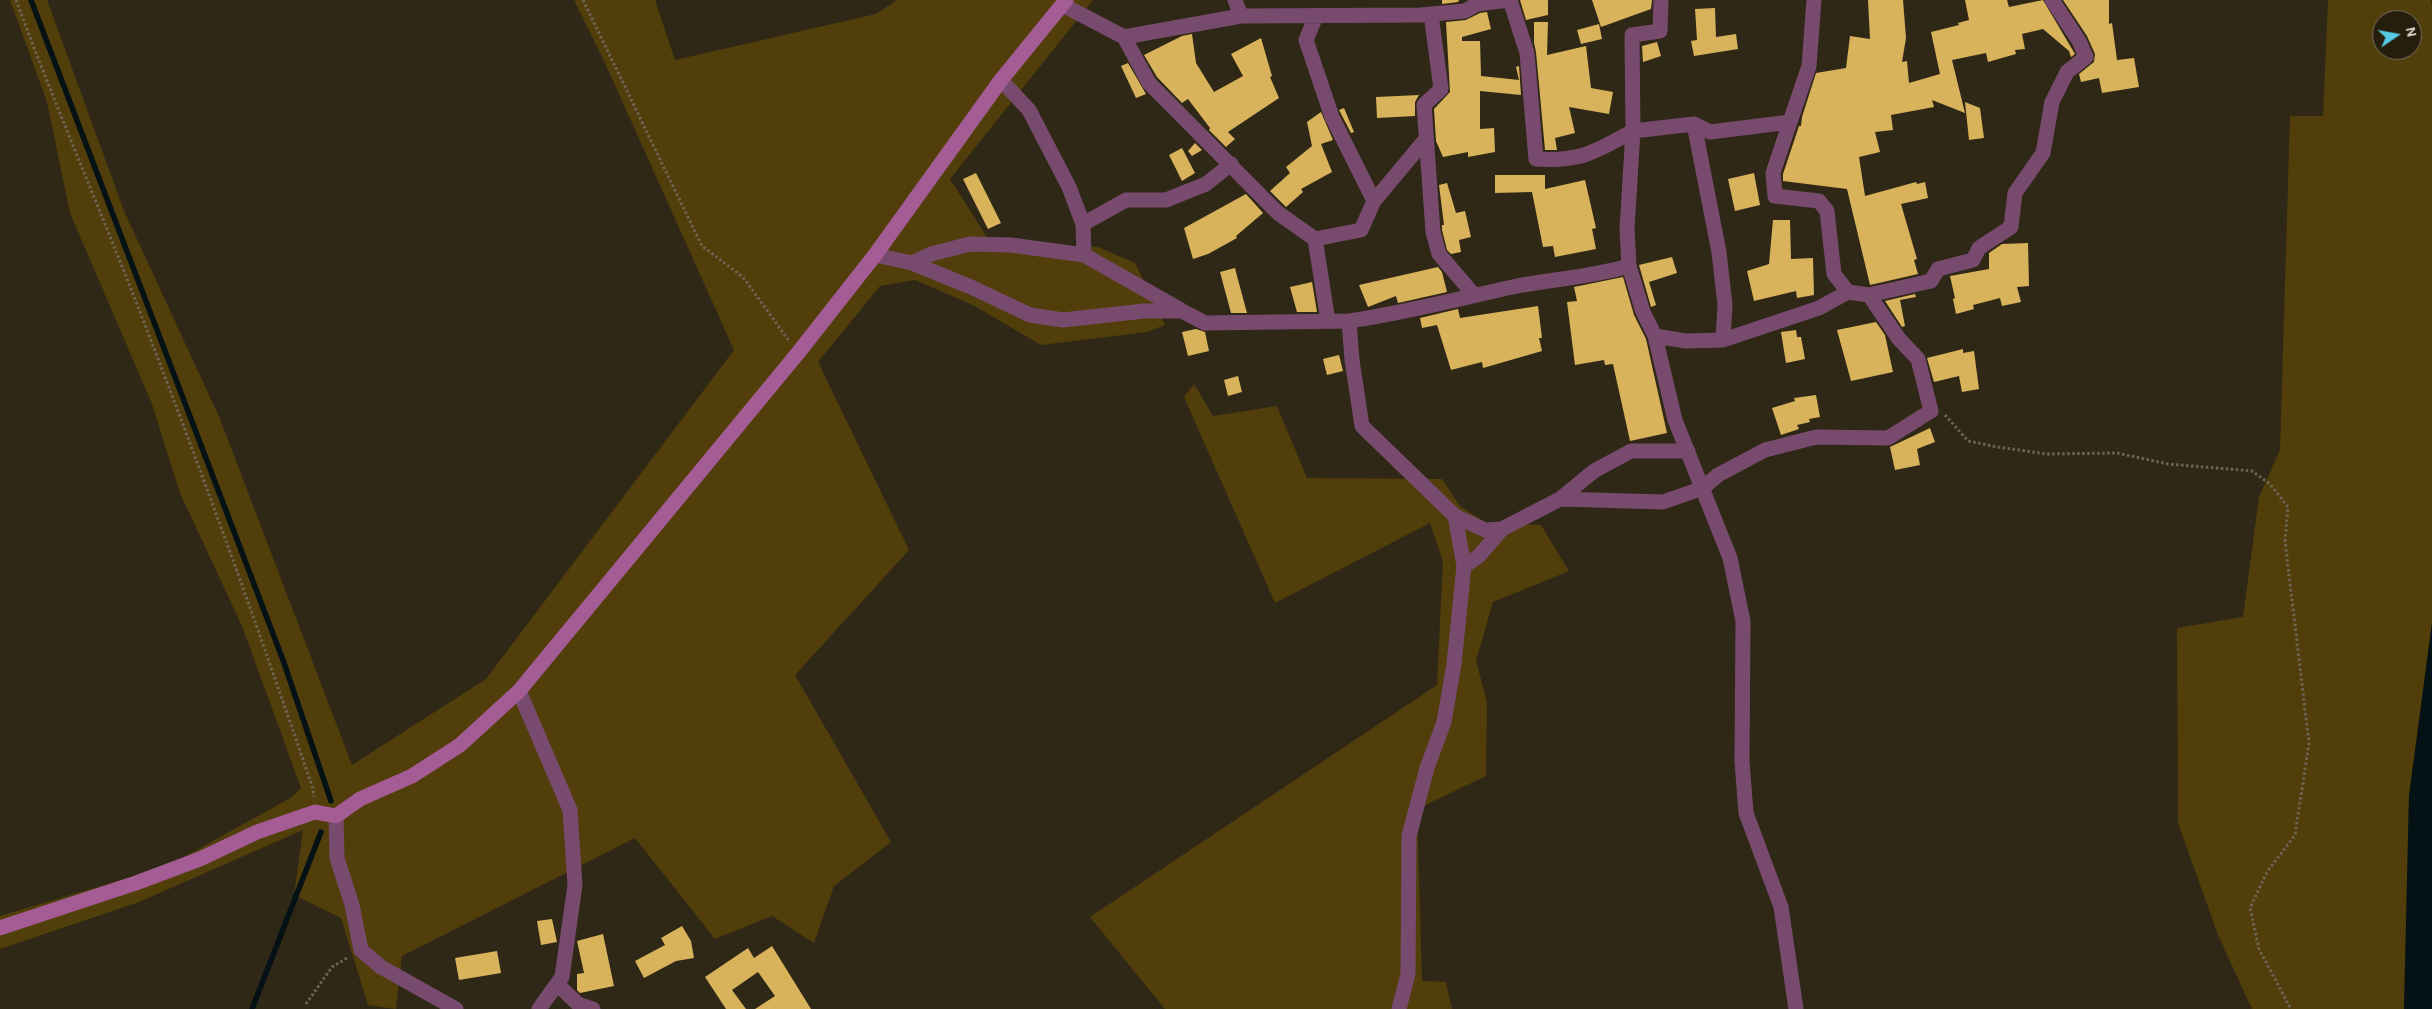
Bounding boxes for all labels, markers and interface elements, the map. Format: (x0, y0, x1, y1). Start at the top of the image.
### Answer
north arrow (2372, 10, 2422, 60)
text: N (2402, 25, 2421, 39)

